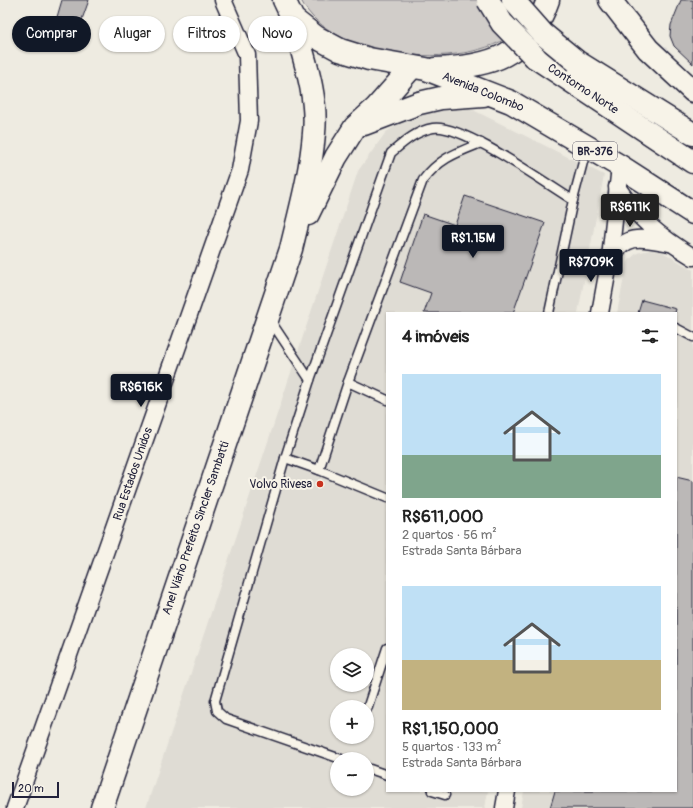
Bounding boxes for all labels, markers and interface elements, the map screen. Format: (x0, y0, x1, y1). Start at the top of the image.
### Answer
chip: Comprar (12, 16, 91, 52)
chip: Alugar (99, 16, 165, 52)
chip: Filtros (173, 16, 240, 52)
chip: Novo (248, 16, 307, 52)
street label: Contorno Norte (545, 60, 621, 118)
street label: Avenida Colombo (440, 69, 527, 115)
road number: BR-376 (573, 142, 617, 160)
pin: R$611K (597, 194, 663, 228)
text: R$611K (610, 199, 650, 215)
pin: R$1.15M (436, 225, 510, 259)
text: R$1.15M (451, 230, 495, 246)
pin: R$709K (558, 249, 624, 283)
text: R$709K (569, 254, 613, 270)
icon: filters (639, 325, 661, 347)
text: 4 imóveis (402, 326, 469, 347)
pin: R$616K (108, 374, 174, 408)
text: R$616K (120, 379, 162, 395)
icon: home (496, 400, 568, 472)
street label: Rua Estados Unidos (110, 425, 156, 523)
street label: Anel Viário Prefeito Sincler Sambatti (159, 439, 233, 617)
place label: Volvo Rivesa (249, 477, 312, 492)
marker: Volvo Rivesa (315, 479, 325, 489)
text: R$611,000 (402, 506, 483, 527)
text: 2 quartos · 56 m² (402, 527, 497, 543)
text: Estrada Santa Bárbara (402, 543, 521, 559)
icon: home (496, 612, 568, 684)
map controls (330, 648, 374, 796)
button: layers (330, 648, 374, 692)
button: + (330, 700, 374, 744)
text: R$1,150,000 (402, 718, 499, 739)
text: 5 quartos · 133 m² (402, 739, 501, 755)
button: − (330, 752, 374, 796)
text: Estrada Santa Bárbara (402, 755, 521, 771)
scale bar (12, 780, 59, 799)
text: 20 m (18, 782, 44, 795)

